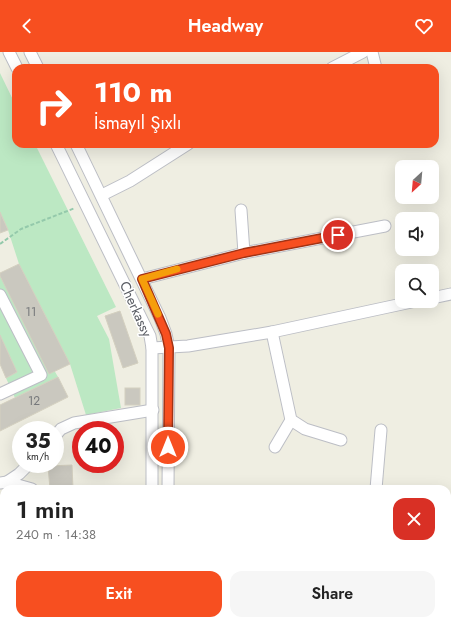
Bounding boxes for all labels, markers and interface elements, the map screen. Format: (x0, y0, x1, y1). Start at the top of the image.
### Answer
text: Headway (188, 13, 263, 39)
icon: back (16, 15, 38, 37)
icon: heart (413, 15, 435, 37)
text: 110 m (94, 72, 172, 113)
icon: right (28, 80, 80, 132)
text: İsmayıl Şıxlı (94, 110, 181, 136)
north arrow (395, 160, 439, 204)
map controls (395, 160, 439, 308)
button: sound (395, 212, 439, 256)
pin (321, 218, 355, 252)
icon: arrive (327, 224, 349, 246)
button: search (395, 264, 439, 308)
street label: Cherkassy (115, 278, 158, 341)
house number: 11 (26, 303, 36, 321)
house number: 12 (28, 392, 40, 410)
speed limit sign: 40 (72, 421, 124, 473)
position arrow (147, 426, 189, 468)
text: 35 (25, 427, 51, 456)
text: km/h (27, 449, 49, 464)
text: 1 min (16, 492, 74, 527)
button: close (393, 498, 435, 540)
text: 240 m · 14:38 (16, 525, 96, 544)
button: Exit (16, 571, 222, 617)
button: Share (230, 571, 435, 617)

